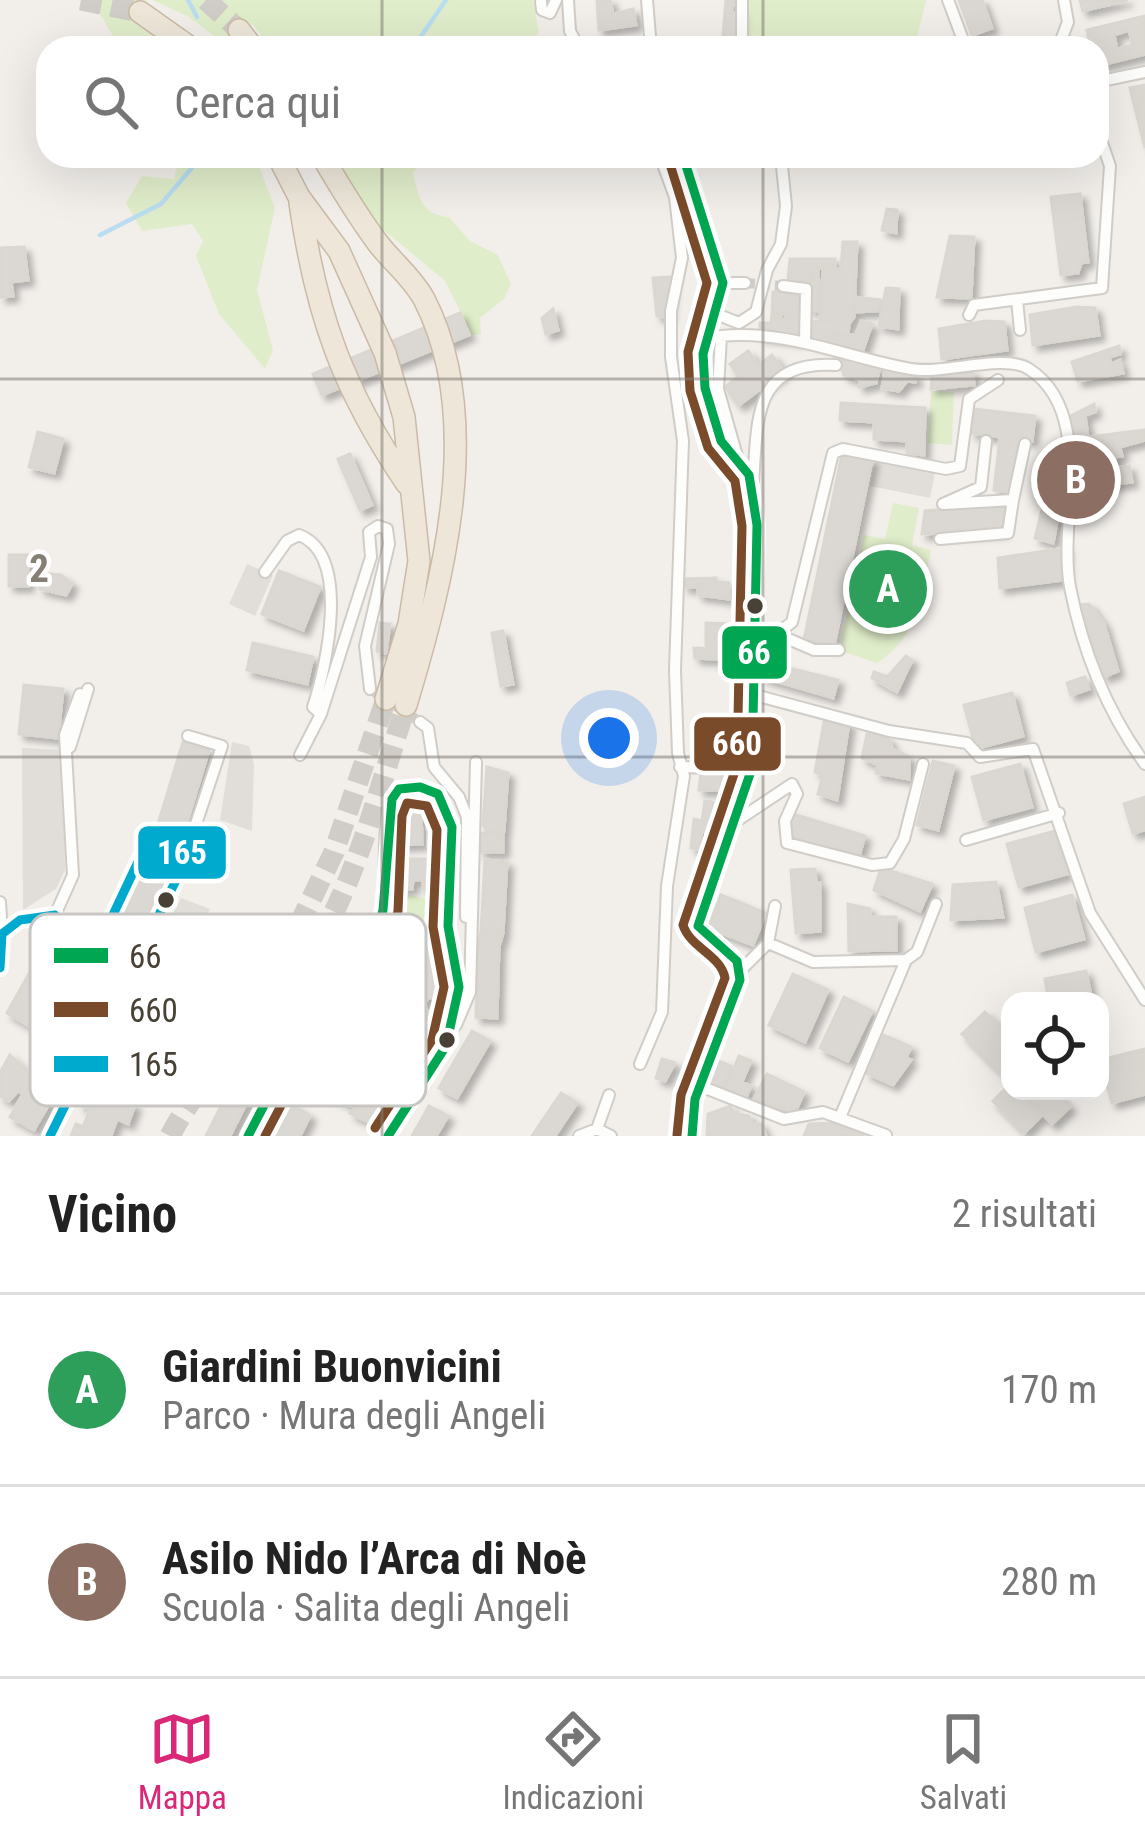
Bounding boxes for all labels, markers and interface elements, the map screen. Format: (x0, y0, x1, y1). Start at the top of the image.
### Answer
search box (36, 36, 1109, 168)
icon: search (78, 69, 144, 135)
text: Cerca qui (174, 76, 341, 129)
pin: B (1037, 435, 1115, 525)
pin: A (849, 544, 927, 634)
text: 2 (29, 546, 49, 592)
unlabelled marker (744, 595, 766, 617)
line badge: 66 (720, 624, 789, 681)
text: 66 (737, 633, 771, 672)
your location (579, 708, 639, 768)
line badge: 660 (692, 715, 783, 773)
text: 660 (712, 724, 762, 763)
line badge: 165 (136, 824, 228, 881)
text: 165 (157, 833, 207, 872)
unlabelled marker (155, 889, 177, 911)
legend (30, 914, 426, 1106)
text: 66 (129, 937, 162, 976)
text: 660 (129, 991, 178, 1030)
map controls (1001, 992, 1109, 1100)
button: locate (1001, 992, 1109, 1100)
unlabelled marker (436, 1029, 458, 1051)
text: 165 (129, 1045, 178, 1084)
text: Vicino (48, 1185, 177, 1244)
text: 2 risultati (952, 1191, 1097, 1237)
text: Giardini Buonvicini (162, 1340, 502, 1393)
text: A (75, 1367, 99, 1413)
text: 170 m (1001, 1367, 1097, 1413)
text: Parco · Mura degli Angeli (162, 1393, 546, 1439)
text: Asilo Nido l’Arca di Noè (162, 1532, 587, 1585)
text: B (76, 1559, 98, 1605)
text: 280 m (1001, 1559, 1097, 1605)
text: Scuola · Salita degli Angeli (162, 1585, 570, 1631)
tab: Mappa (138, 1706, 227, 1817)
tab: Indicazioni (503, 1706, 644, 1817)
tab: Salvati (920, 1706, 1007, 1817)

